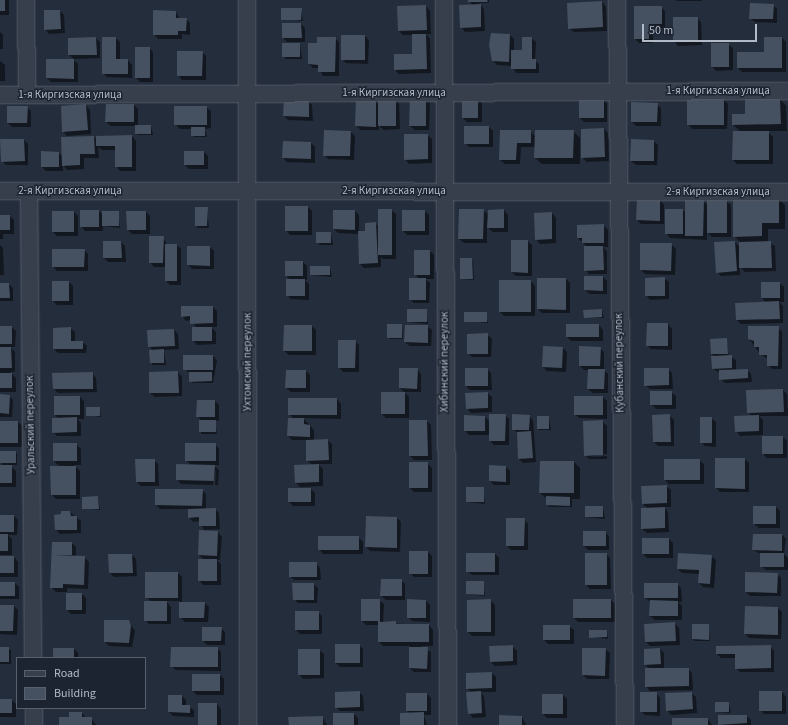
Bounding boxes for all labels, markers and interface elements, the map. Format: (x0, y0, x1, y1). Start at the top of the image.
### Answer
scale bar (644, 16, 759, 42)
text: 50 m (649, 22, 673, 39)
street label: 1-я Киргизская улица (666, 84, 770, 98)
street label: 1-я Киргизская улица (342, 86, 446, 100)
street label: 1-я Киргизская улица (18, 88, 122, 102)
street label: 2-я Киргизская улица (18, 184, 122, 198)
street label: 2-я Киргизская улица (342, 184, 446, 198)
street label: 2-я Киргизская улица (666, 185, 770, 199)
street label: Хибинский переулок (438, 312, 452, 412)
street label: Ухтомский переулок (241, 313, 255, 411)
street label: Кубанский переулок (613, 313, 627, 413)
street label: Уральский переулок (24, 376, 38, 474)
legend (16, 657, 146, 709)
text: Road (54, 665, 80, 682)
text: Building (54, 685, 96, 702)

